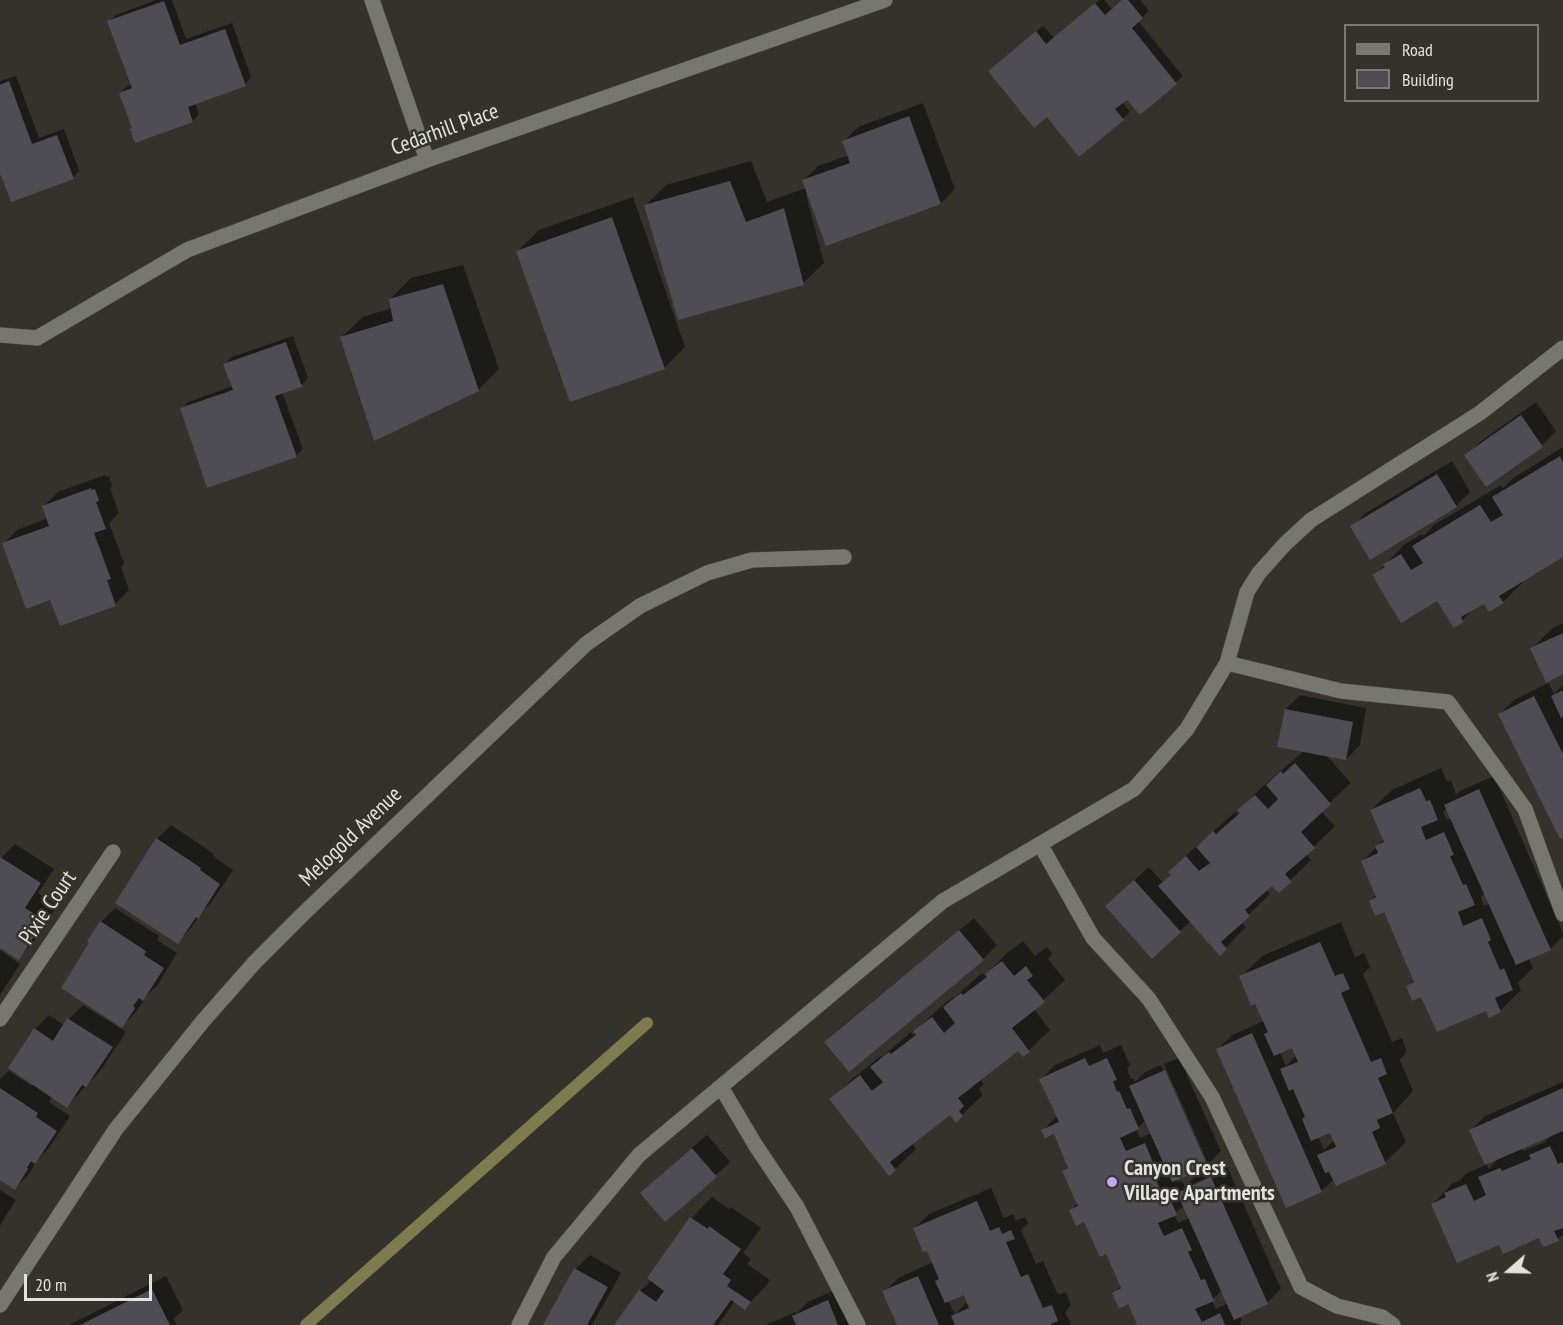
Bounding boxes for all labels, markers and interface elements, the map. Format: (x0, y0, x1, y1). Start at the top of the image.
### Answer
legend (1344, 24, 1539, 102)
text: Road (1402, 38, 1433, 61)
text: Building (1402, 68, 1454, 91)
street label: Cedarhill Place (388, 98, 502, 162)
street label: Melogold Avenue (294, 782, 408, 892)
street label: Pixie Court (14, 866, 82, 950)
place label: Canyon Crest Village Apartments (1124, 1156, 1275, 1208)
marker: Canyon Crest Village Apartments (1105, 1175, 1119, 1189)
north arrow (1479, 1241, 1539, 1301)
scale bar (27, 1262, 154, 1300)
text: N (1481, 1270, 1503, 1285)
text: 20 m (35, 1273, 67, 1296)

